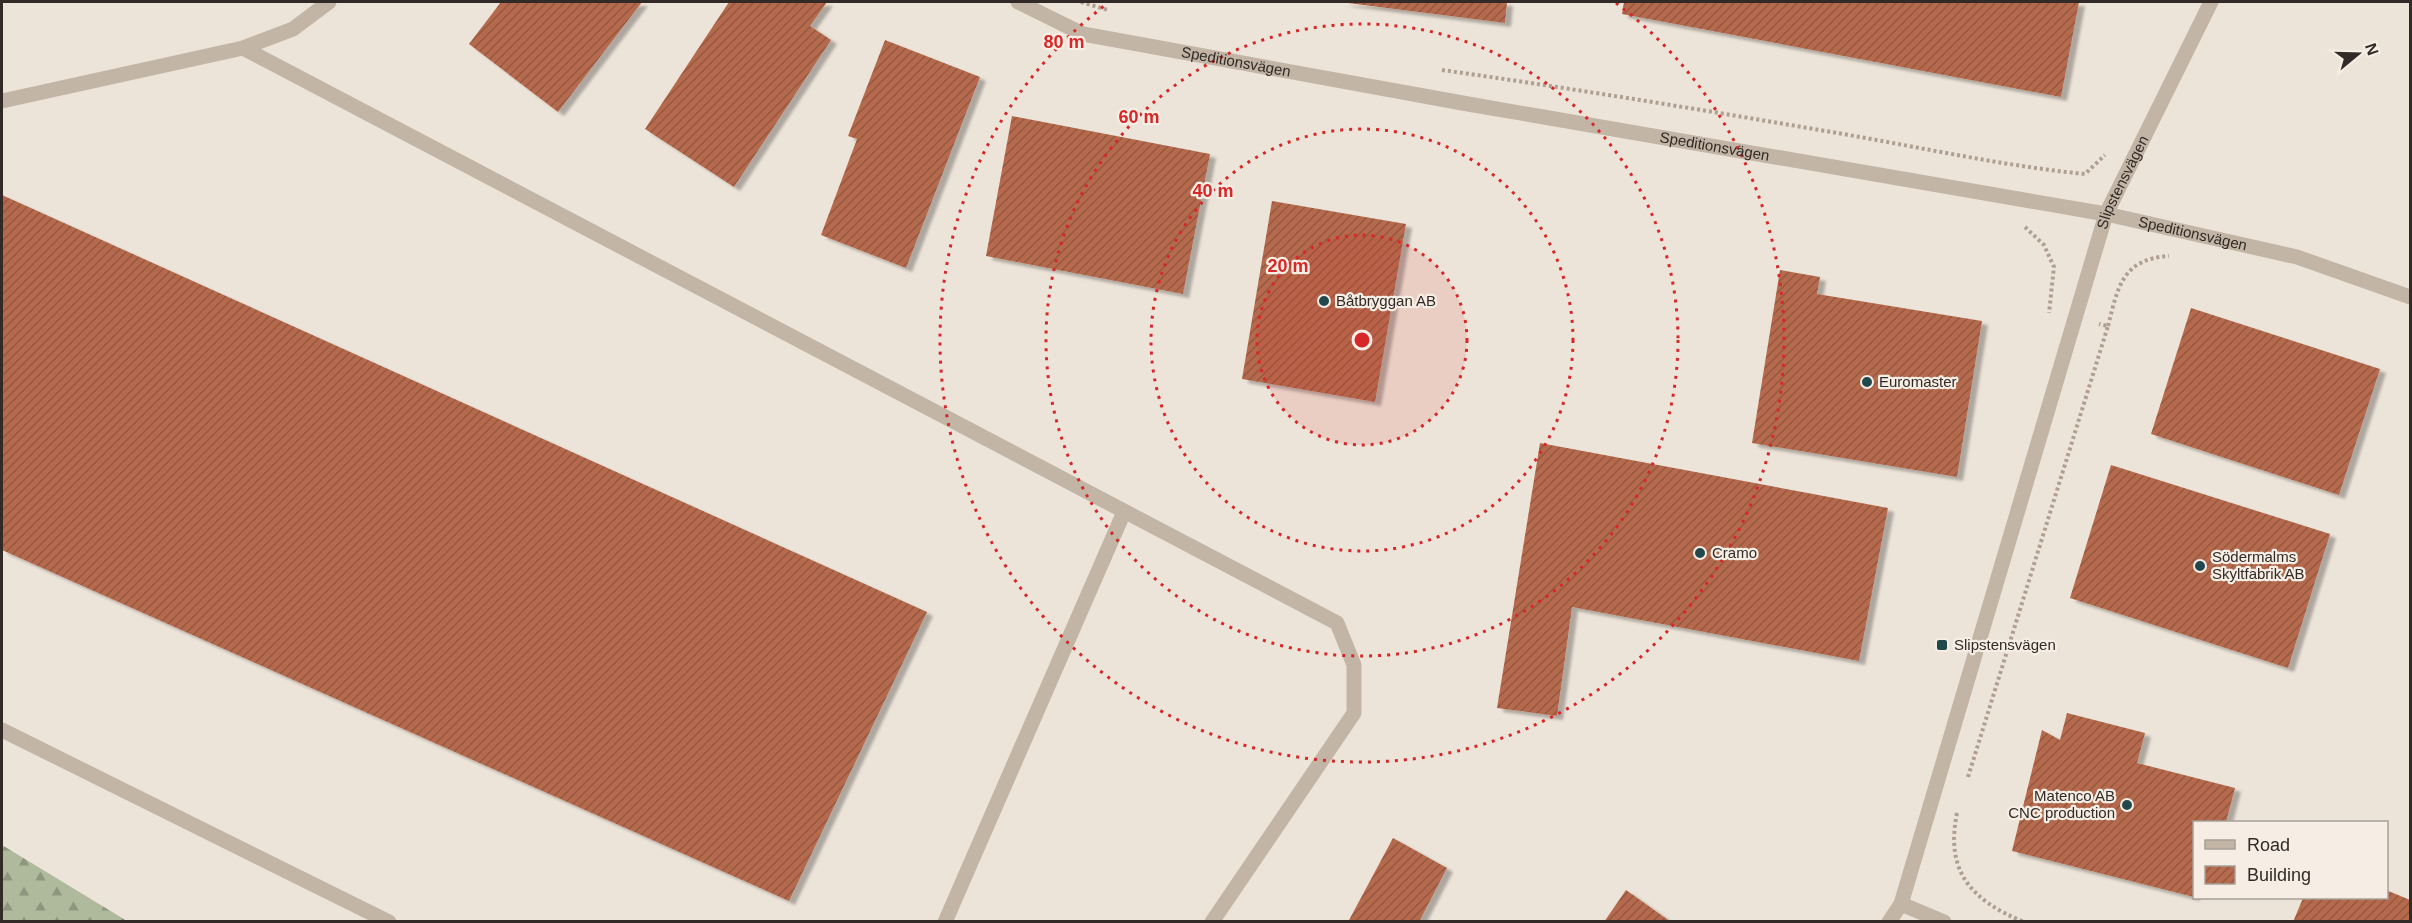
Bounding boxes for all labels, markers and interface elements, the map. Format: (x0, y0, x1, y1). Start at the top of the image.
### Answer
north arrow (2328, 24, 2388, 84)
text: 80 m (1043, 32, 1085, 52)
text: N (2362, 41, 2382, 58)
street label: Speditionsvägen (1180, 43, 1292, 80)
text: 60 m (1118, 107, 1160, 127)
street label: Speditionsvägen (1659, 128, 1771, 164)
street label: Slipstensvägen (2093, 133, 2152, 231)
text: 40 m (1192, 181, 1234, 201)
street label: Speditionsvägen (2137, 213, 2249, 253)
text: 20 m (1267, 256, 1309, 276)
place label: Båtbryggan AB (1336, 292, 1436, 309)
marker: Båtbryggan AB (1317, 294, 1331, 308)
centre of rings (1352, 330, 1372, 350)
place label: Euromaster (1879, 373, 1957, 390)
marker: Euromaster (1860, 375, 1874, 389)
place label: Cramo (1712, 544, 1757, 561)
marker: Cramo (1693, 546, 1707, 560)
place label: Södermalms Skyltfabrik AB (2212, 548, 2305, 582)
marker: Södermalms Skyltfabrik AB (2193, 559, 2207, 573)
place label: Slipstensvägen (1954, 636, 2056, 653)
marker: Slipstensvägen (1935, 638, 1949, 652)
place label: Matenco AB CNC production (2008, 787, 2115, 821)
marker: Matenco AB CNC production (2120, 798, 2134, 812)
legend (2193, 821, 2388, 899)
text: Road (2247, 835, 2290, 855)
text: Building (2247, 865, 2311, 885)

